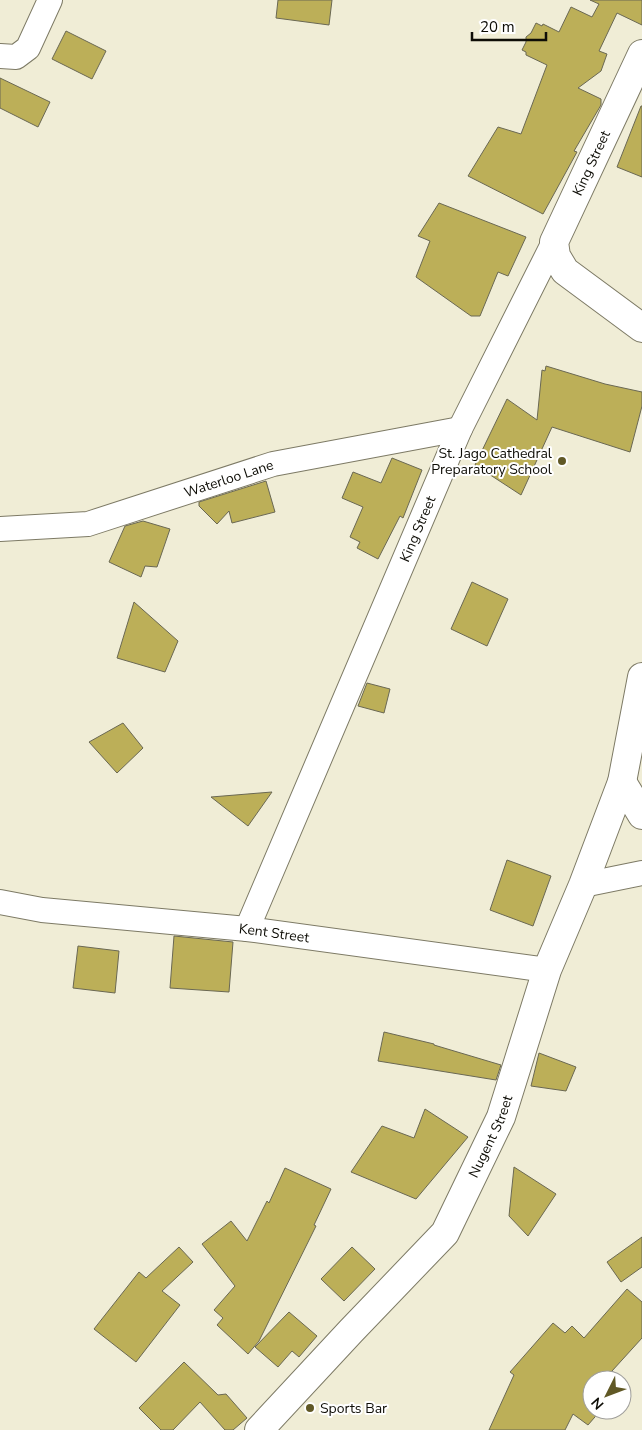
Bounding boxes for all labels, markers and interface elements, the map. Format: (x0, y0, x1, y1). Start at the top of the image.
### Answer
scale bar (472, 10, 546, 42)
text: 20 m (480, 17, 515, 37)
street label: King Street (568, 127, 615, 199)
place label: St. Jago Cathedral Preparatory School (431, 444, 553, 479)
street label: Waterloo Lane (182, 455, 276, 502)
marker: St. Jago Cathedral Preparatory School (556, 455, 568, 467)
street label: King Street (395, 493, 440, 565)
street label: Kent Street (238, 919, 310, 947)
street label: Nugent Street (464, 1093, 517, 1181)
north arrow (582, 1370, 632, 1420)
text: N (587, 1393, 608, 1414)
place label: Sports Bar (320, 1399, 387, 1418)
marker: Sports Bar (304, 1402, 316, 1414)

